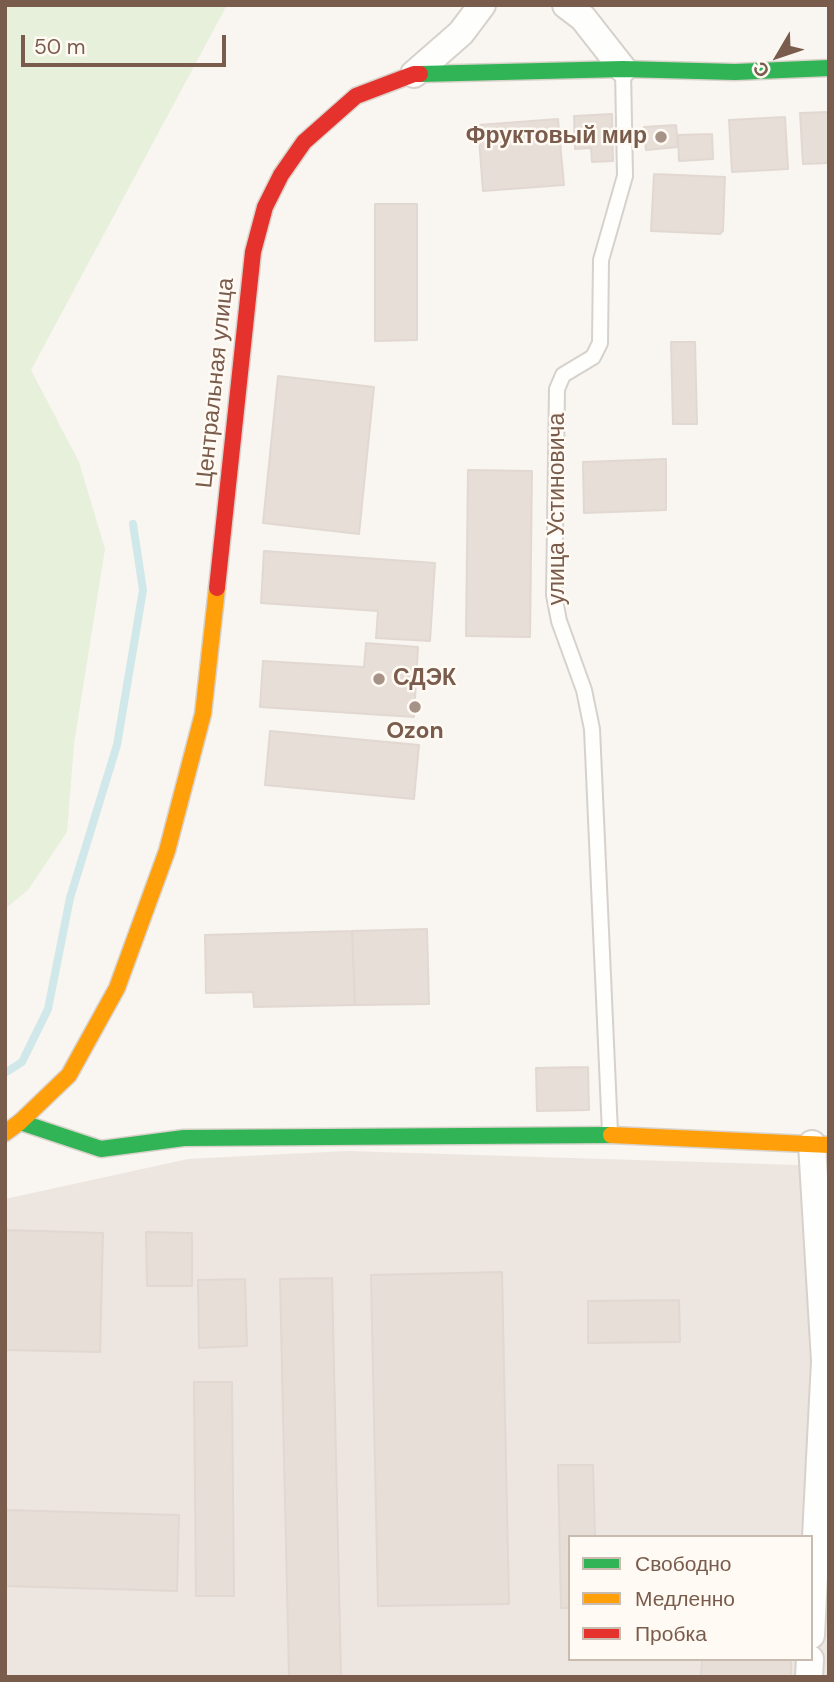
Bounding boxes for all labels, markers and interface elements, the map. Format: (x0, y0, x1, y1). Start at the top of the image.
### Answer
scale bar (24, 21, 229, 65)
north arrow (743, 21, 813, 91)
text: 50 m (34, 33, 85, 61)
text: С (747, 56, 775, 83)
place label: Фруктовый мир (466, 123, 647, 151)
marker: Фруктовый мир (653, 129, 669, 145)
street label: Центральная улица (191, 276, 241, 490)
street label: улица Устиновича (544, 413, 572, 605)
place label: СДЭК (393, 665, 456, 693)
marker: СДЭК (371, 671, 387, 687)
marker: Ozon (407, 699, 423, 715)
place label: Ozon (386, 718, 444, 746)
legend (568, 1535, 813, 1661)
text: Свободно (635, 1550, 732, 1578)
text: Медленно (635, 1585, 735, 1613)
text: Пробка (635, 1620, 707, 1648)

